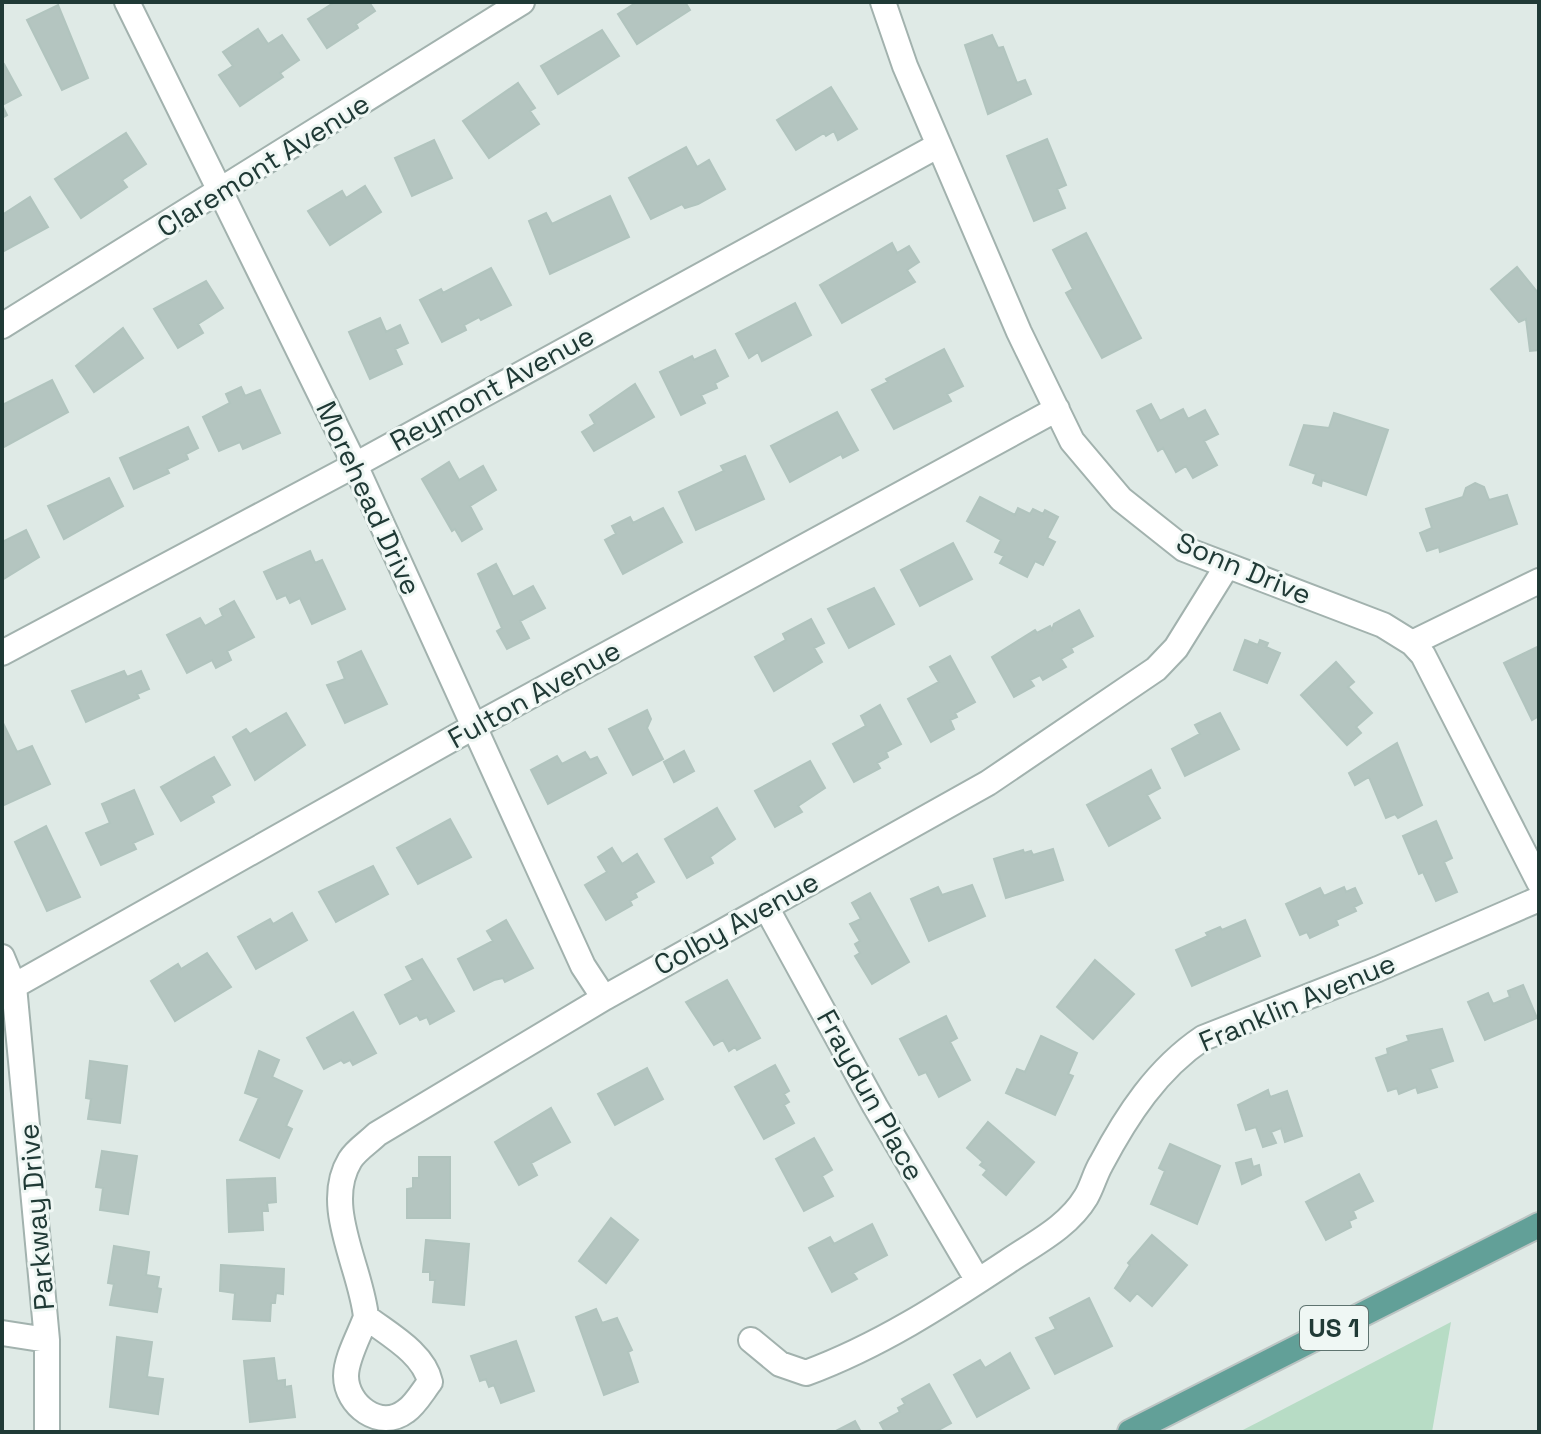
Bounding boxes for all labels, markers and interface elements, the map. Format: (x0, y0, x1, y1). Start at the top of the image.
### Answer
street label: Claremont Avenue (150, 85, 376, 245)
street label: Reymont Avenue (384, 317, 600, 459)
street label: Morehead Drive (308, 395, 430, 601)
street label: Sonn Drive (1171, 523, 1317, 613)
street label: Fulton Avenue (441, 632, 627, 756)
street label: Colby Avenue (647, 863, 825, 983)
street label: Franklin Avenue (1193, 944, 1401, 1060)
street label: Fraydun Place (809, 1003, 933, 1187)
street label: Parkway Drive (10, 1122, 62, 1312)
road number: US 1 (1300, 1306, 1368, 1350)

